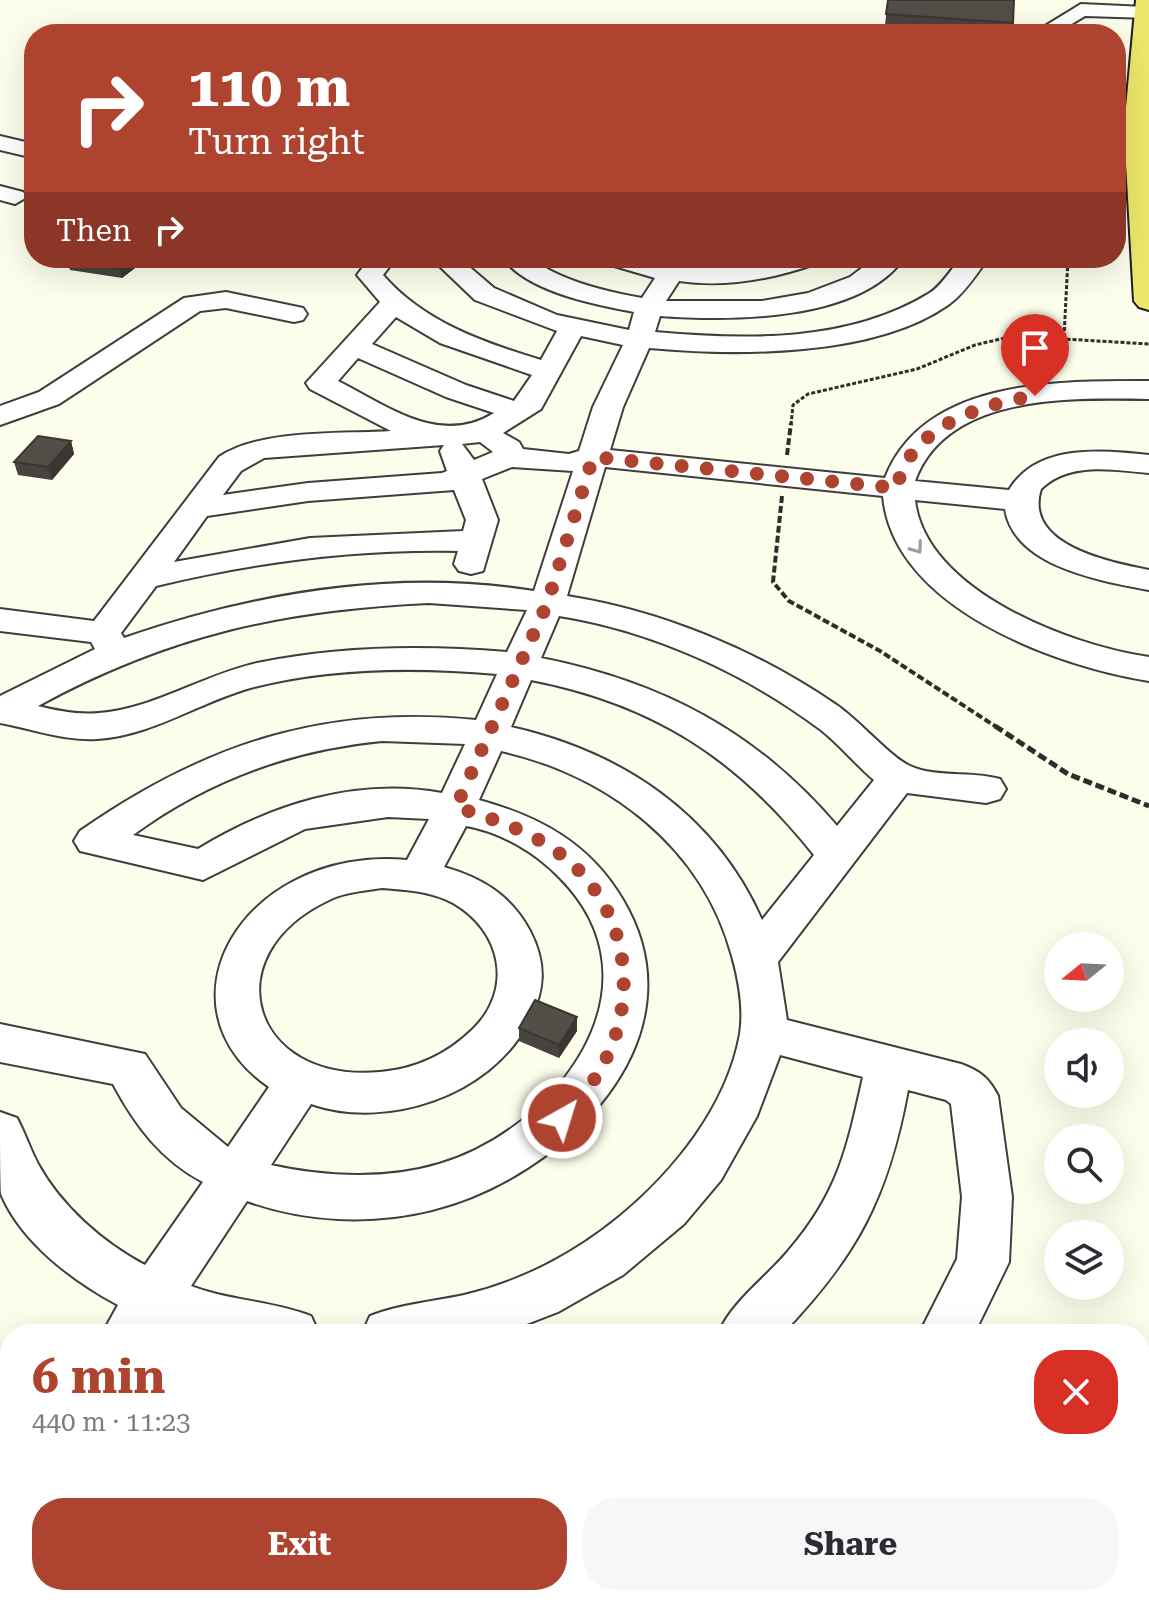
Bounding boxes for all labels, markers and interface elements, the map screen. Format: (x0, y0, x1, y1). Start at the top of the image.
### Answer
text: 110 m (188, 54, 350, 120)
icon: right (56, 56, 160, 160)
text: Turn right (188, 121, 365, 163)
icon: right (147, 208, 191, 252)
text: Then (56, 213, 131, 248)
pin (1001, 314, 1069, 396)
icon: arrive (1013, 326, 1057, 370)
one-way arrow (907, 540, 922, 554)
north arrow (1044, 932, 1124, 1012)
map controls (1044, 932, 1124, 1300)
button: sound (1044, 1028, 1124, 1108)
position arrow (520, 1076, 604, 1160)
button: search (1044, 1124, 1124, 1204)
button: layers (1044, 1220, 1124, 1300)
text: 6 min (32, 1349, 165, 1405)
button: close (1034, 1350, 1118, 1434)
text: 440 m · 11:23 (32, 1407, 191, 1437)
button: Exit (32, 1498, 567, 1590)
button: Share (583, 1498, 1118, 1590)

